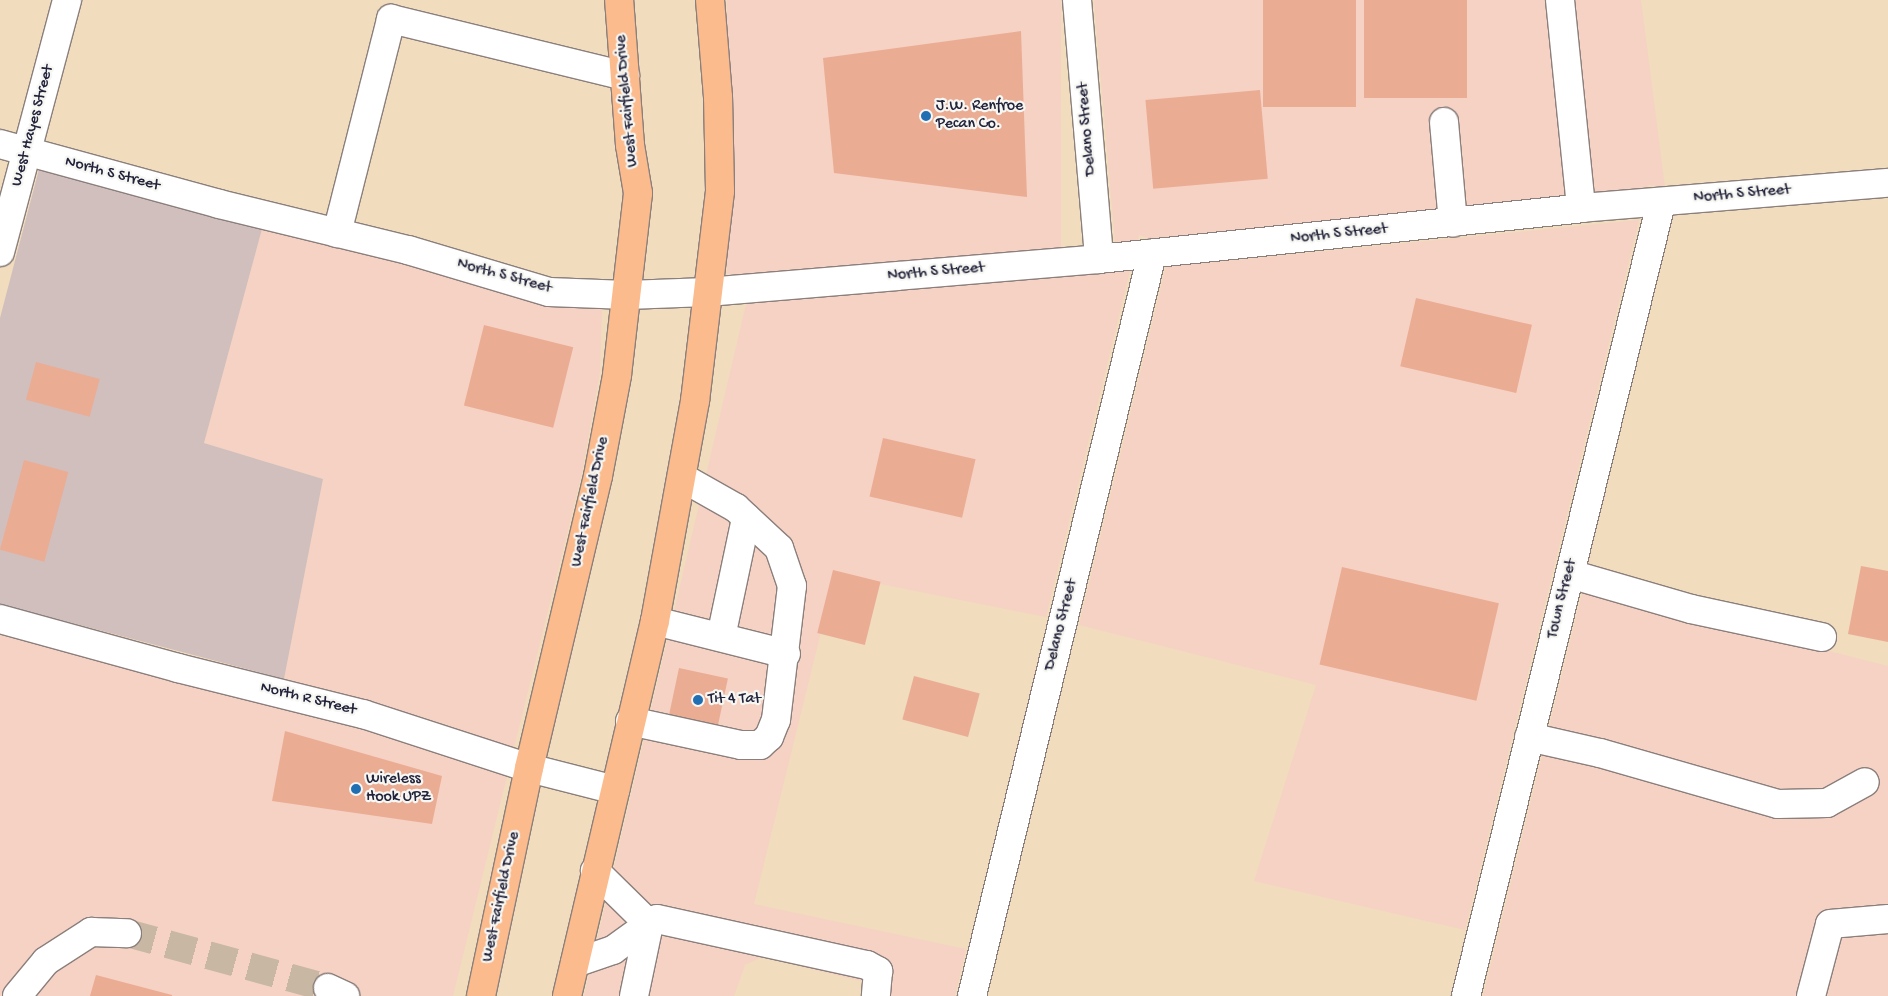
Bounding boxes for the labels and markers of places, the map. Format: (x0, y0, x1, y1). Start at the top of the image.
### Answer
place label: J.W. Renfroe Pecan Co. (936, 97, 1023, 135)
marker: J.W. Renfroe Pecan Co. (920, 110, 932, 122)
place label: Tit 4 Tat (708, 690, 761, 710)
marker: Tit 4 Tat (692, 694, 704, 706)
place label: Wireless Hook UPZ (366, 770, 431, 808)
marker: Wireless Hook UPZ (350, 783, 362, 795)

